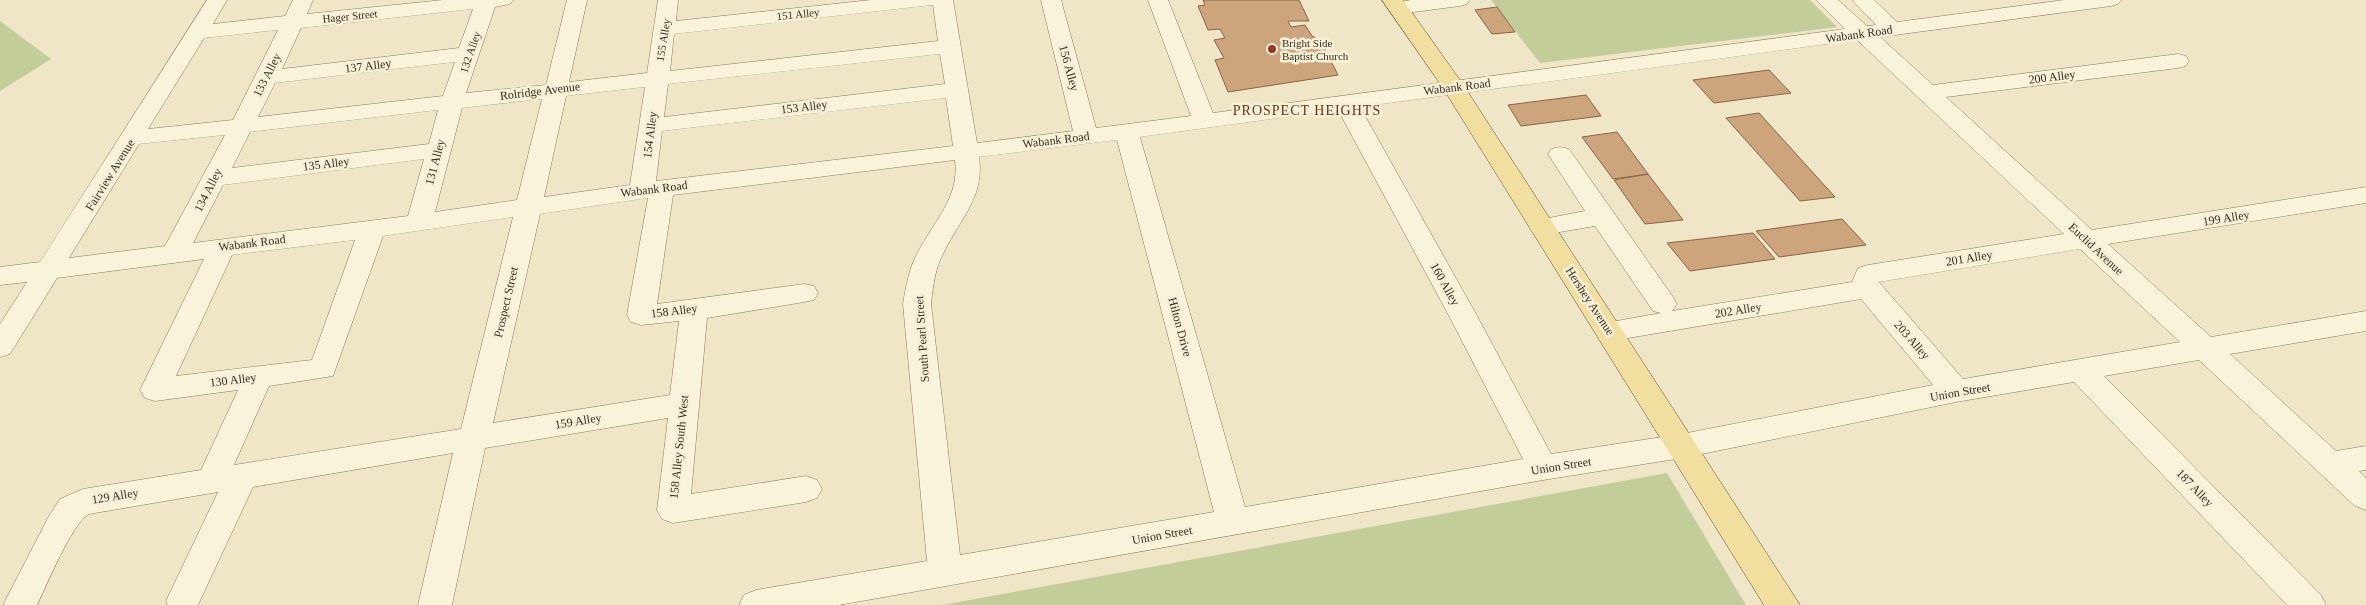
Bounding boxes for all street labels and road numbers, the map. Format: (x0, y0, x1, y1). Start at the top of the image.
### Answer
street label: 151 Alley (776, 6, 821, 22)
street label: Hager Street (322, 7, 378, 25)
street label: 155 Alley (654, 17, 672, 62)
street label: Wabank Road (1825, 22, 1893, 46)
street label: 132 Alley (457, 29, 483, 74)
street label: 156 Alley (1056, 43, 1082, 93)
street label: 133 Alley (250, 51, 284, 99)
street label: 137 Alley (344, 56, 392, 76)
street label: 200 Alley (2028, 67, 2076, 87)
street label: Wabank Road (1423, 76, 1491, 98)
street label: Rolridge Avenue (499, 79, 581, 103)
street label: 153 Alley (780, 97, 828, 117)
street label: 154 Alley (640, 111, 660, 159)
street label: Wabank Road (1022, 129, 1090, 151)
street label: Fairview Avenue (82, 137, 138, 213)
street label: 131 Alley (422, 137, 448, 187)
street label: 135 Alley (302, 154, 350, 174)
street label: 134 Alley (191, 166, 225, 214)
street label: Wabank Road (620, 178, 688, 200)
street label: 199 Alley (2202, 207, 2250, 229)
street label: Euclid Avenue (2066, 220, 2126, 278)
street label: Wabank Road (218, 232, 286, 254)
street label: 201 Alley (1945, 247, 1993, 269)
street label: 160 Alley (1427, 260, 1463, 308)
street label: Hershey Avenue (1563, 264, 1617, 338)
street label: Prospect Street (491, 265, 521, 339)
street label: South Pearl Street (912, 295, 932, 383)
street label: Hilton Drive (1165, 296, 1195, 358)
street label: 202 Alley (1714, 299, 1762, 321)
street label: 158 Alley (650, 301, 698, 321)
street label: 203 Alley (1891, 318, 1933, 362)
street label: 130 Alley (209, 370, 257, 390)
street label: Union Street (1929, 380, 1992, 404)
street label: 158 Alley South West (667, 394, 691, 500)
street label: 159 Alley (554, 410, 602, 432)
street label: Union Street (1530, 454, 1593, 478)
street label: 187 Alley (2174, 466, 2216, 510)
street label: 129 Alley (91, 485, 139, 507)
street label: Union Street (1131, 523, 1194, 547)

